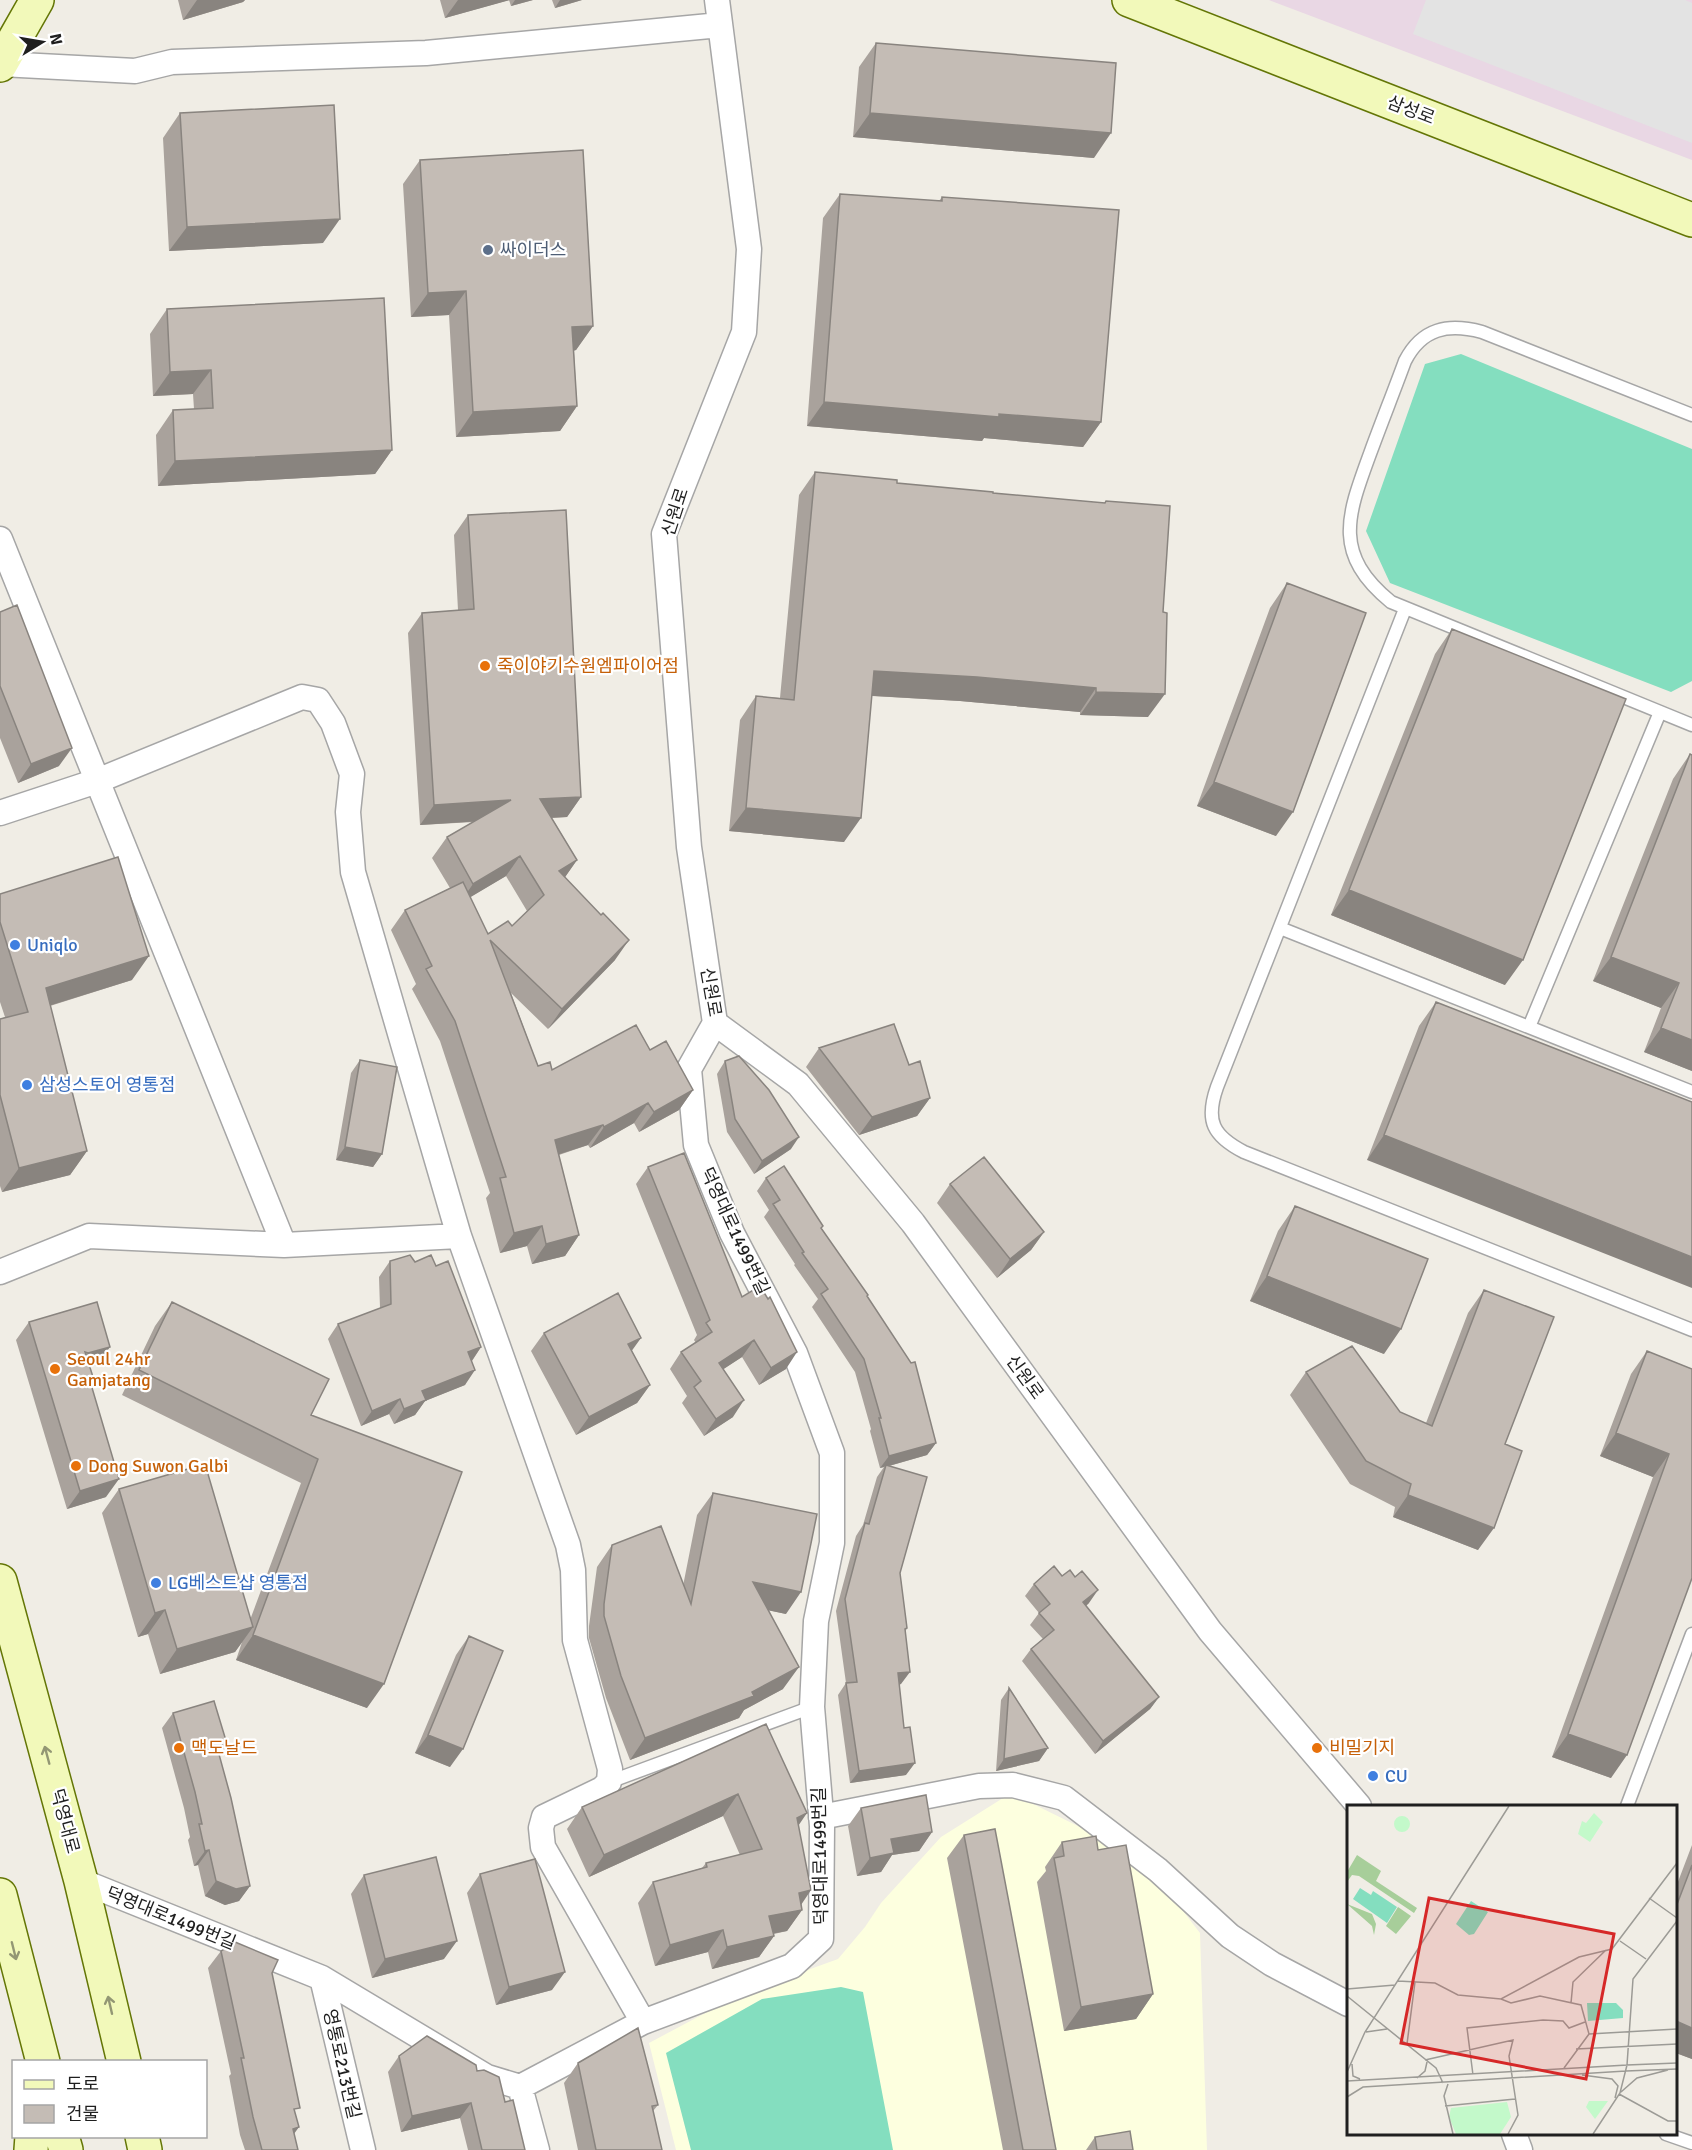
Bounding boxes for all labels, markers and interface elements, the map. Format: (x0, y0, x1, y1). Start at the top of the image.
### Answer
north arrow (12, 12, 72, 72)
text: N (45, 32, 67, 47)
street label: 삼성로 (1384, 91, 1438, 129)
place label: 싸이더스 (500, 239, 566, 261)
marker: 싸이더스 (481, 243, 495, 257)
street label: 신원로 (657, 485, 693, 539)
place label: 죽이야기수원엠파이어점 (497, 655, 679, 677)
marker: 죽이야기수원엠파이어점 (478, 659, 492, 673)
place label: Uniqlo (27, 934, 78, 956)
marker: Uniqlo (8, 938, 22, 952)
street label: 신원로 (696, 966, 726, 1018)
place label: 삼성스토어 영통점 (39, 1074, 175, 1096)
marker: 삼성스토어 영통점 (20, 1078, 34, 1092)
street label: 덕영대로1499번길 (696, 1164, 774, 1298)
place label: Seoul 24hr Gamjatang (67, 1348, 151, 1391)
street label: 신원로 (1001, 1350, 1049, 1404)
marker: Seoul 24hr Gamjatang (48, 1362, 62, 1376)
place label: Dong Suwon Galbi (88, 1455, 228, 1477)
marker: Dong Suwon Galbi (69, 1459, 83, 1473)
place label: LG베스트샵 영통점 (168, 1572, 308, 1594)
marker: LG베스트샵 영통점 (149, 1576, 163, 1590)
place label: 맥도날드 (191, 1737, 257, 1759)
place label: 비밀기지 (1329, 1737, 1395, 1759)
marker: 맥도날드 (172, 1741, 186, 1755)
marker: 비밀기지 (1310, 1741, 1324, 1755)
one-way arrow (40, 1745, 52, 1764)
place label: CU (1385, 1765, 1408, 1787)
marker: CU (1366, 1769, 1380, 1783)
street label: 덕영대로 (46, 1786, 84, 1856)
street label: 덕영대로1499번길 (808, 1787, 832, 1925)
inset map (1347, 1805, 1677, 2135)
street label: 덕영대로1499번길 (103, 1882, 239, 1954)
one-way arrow (9, 1941, 21, 1960)
one-way arrow (104, 1995, 116, 2014)
street label: 영통로213번길 (319, 2007, 365, 2121)
legend (12, 2060, 207, 2138)
text: 도로 (66, 2073, 99, 2095)
text: 건물 (66, 2103, 99, 2125)

